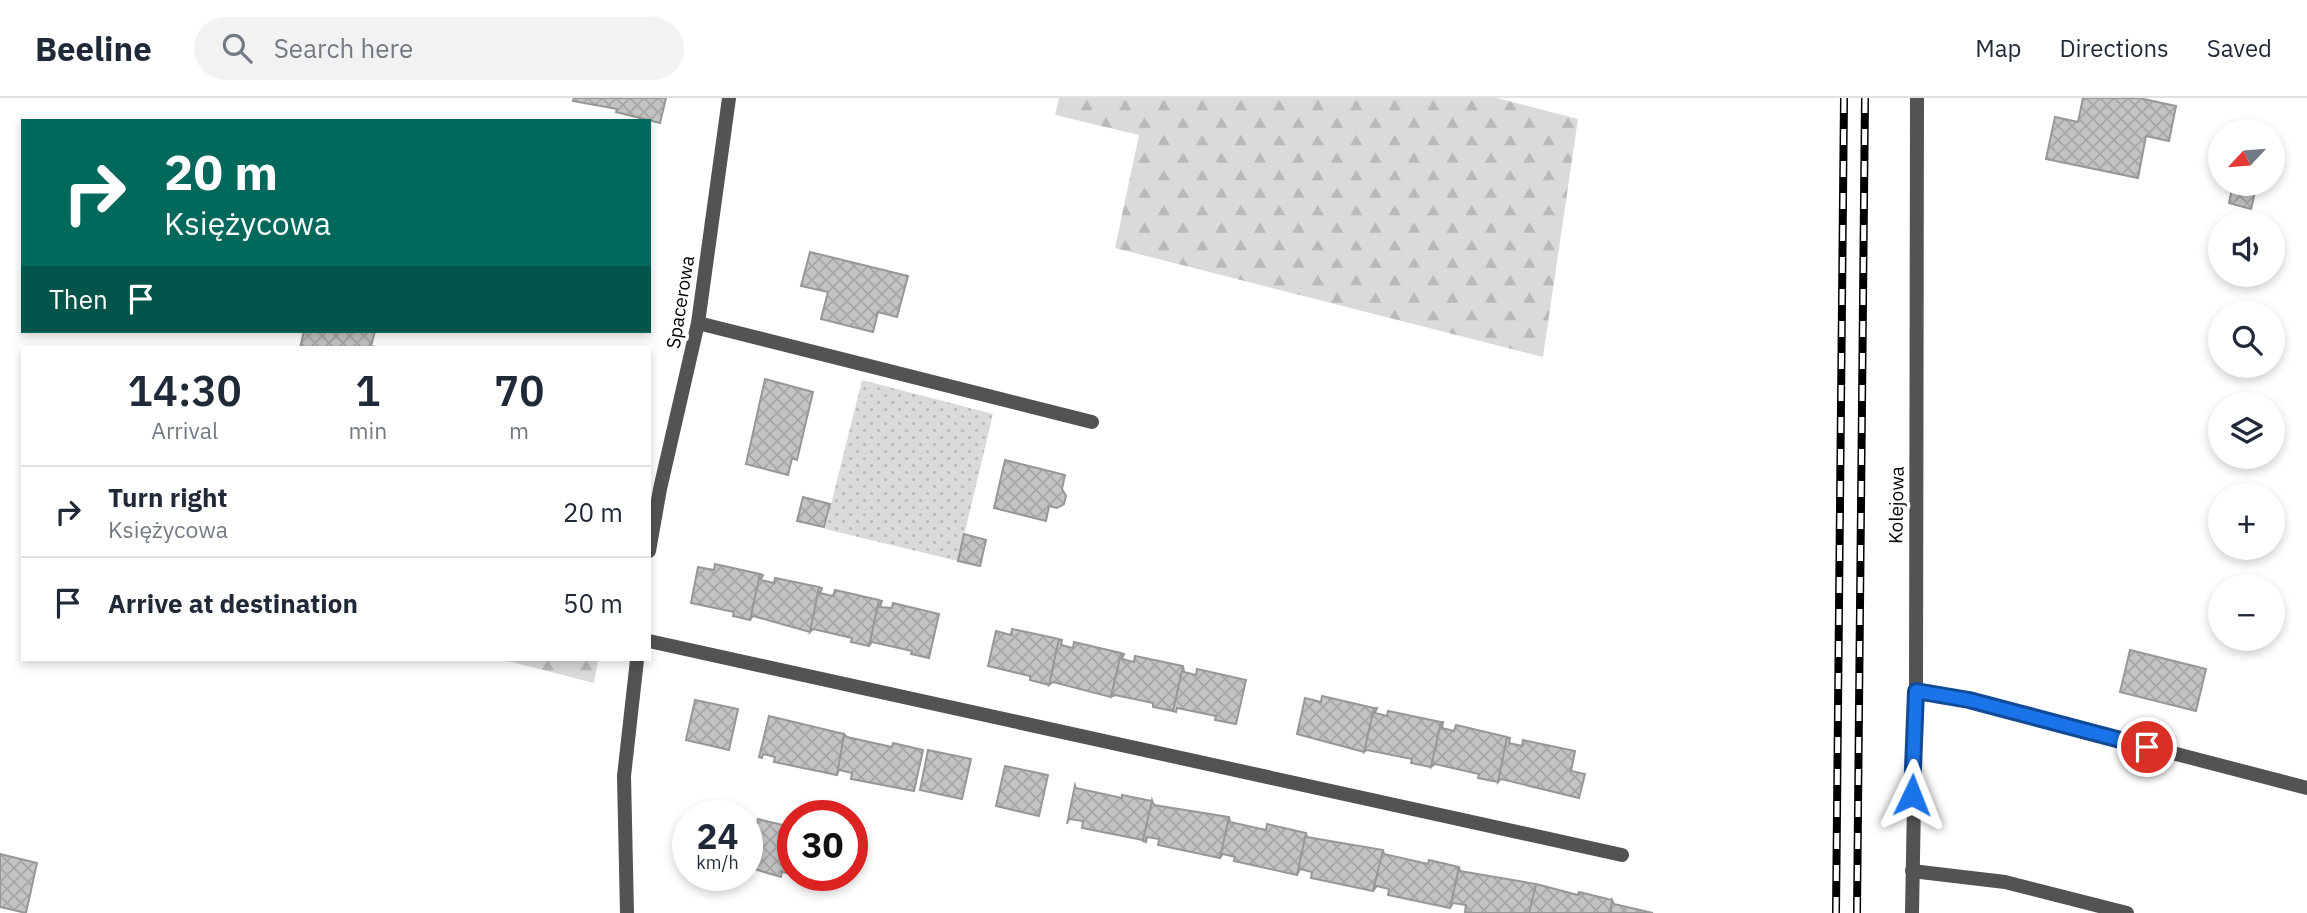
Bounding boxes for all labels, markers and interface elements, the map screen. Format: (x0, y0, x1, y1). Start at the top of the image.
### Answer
search box (194, 17, 684, 80)
text: Beeline (35, 27, 152, 70)
icon: search (218, 29, 256, 67)
text: Search here (274, 31, 413, 65)
text: Map (1975, 32, 2021, 64)
text: Directions (2059, 32, 2169, 64)
text: Saved (2207, 32, 2272, 64)
north arrow (2208, 119, 2286, 196)
map controls (2208, 119, 2285, 651)
text: 20 m (164, 140, 278, 203)
icon: right (49, 147, 140, 238)
text: Księżycowa (164, 202, 331, 244)
button: sound (2208, 210, 2285, 287)
street label: Spacerowa (661, 254, 699, 350)
icon: arrive (122, 280, 160, 318)
text: Then (49, 282, 108, 316)
button: search (2208, 301, 2285, 378)
text: 14:30 (128, 363, 242, 418)
text: 1 (355, 363, 380, 418)
text: 70 (494, 363, 544, 418)
button: layers (2208, 392, 2285, 469)
text: Arrival (151, 415, 218, 445)
text: min (348, 415, 387, 445)
text: m (509, 415, 529, 445)
street label: Kolejowa (1883, 466, 1909, 544)
text: Turn right (108, 480, 227, 514)
button: + (2208, 483, 2285, 560)
icon: right (49, 493, 87, 531)
text: 20 m (563, 495, 623, 529)
text: Księżycowa (108, 514, 228, 544)
button: − (2208, 574, 2285, 651)
icon: arrive (49, 584, 87, 622)
text: Arrive at destination (108, 586, 358, 620)
text: 50 m (563, 586, 623, 620)
pin (2117, 717, 2177, 777)
icon: arrive (2128, 728, 2166, 766)
position arrow (1875, 758, 1949, 832)
speed limit sign: 30 (777, 800, 868, 891)
text: 24 (696, 813, 739, 859)
text: km/h (696, 851, 739, 874)

